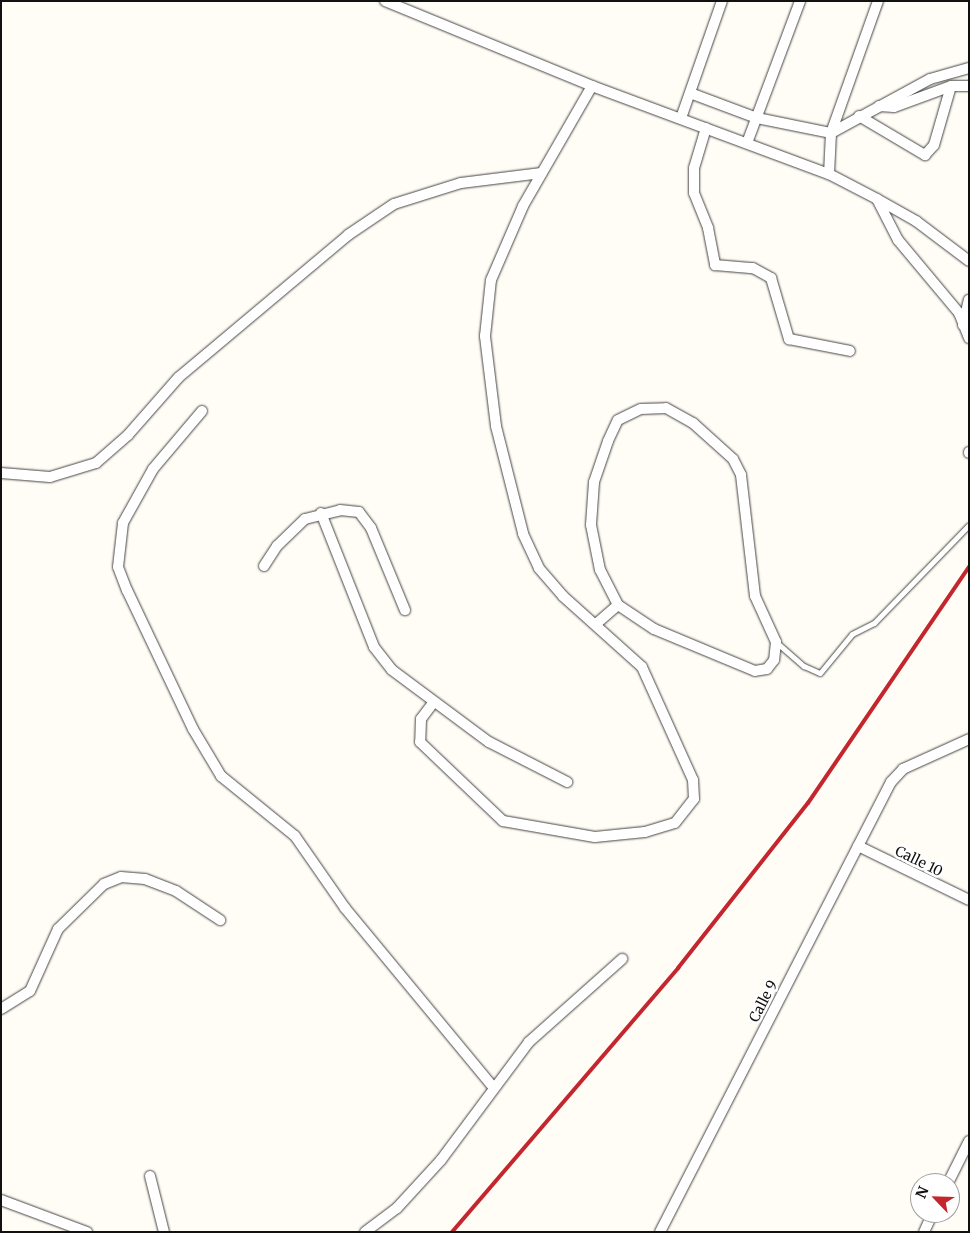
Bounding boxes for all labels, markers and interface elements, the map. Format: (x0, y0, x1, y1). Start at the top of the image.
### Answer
street label: Calle 10 (892, 842, 946, 880)
street label: Calle 9 (745, 977, 781, 1025)
north arrow (910, 1173, 960, 1223)
text: N (912, 1184, 933, 1201)

